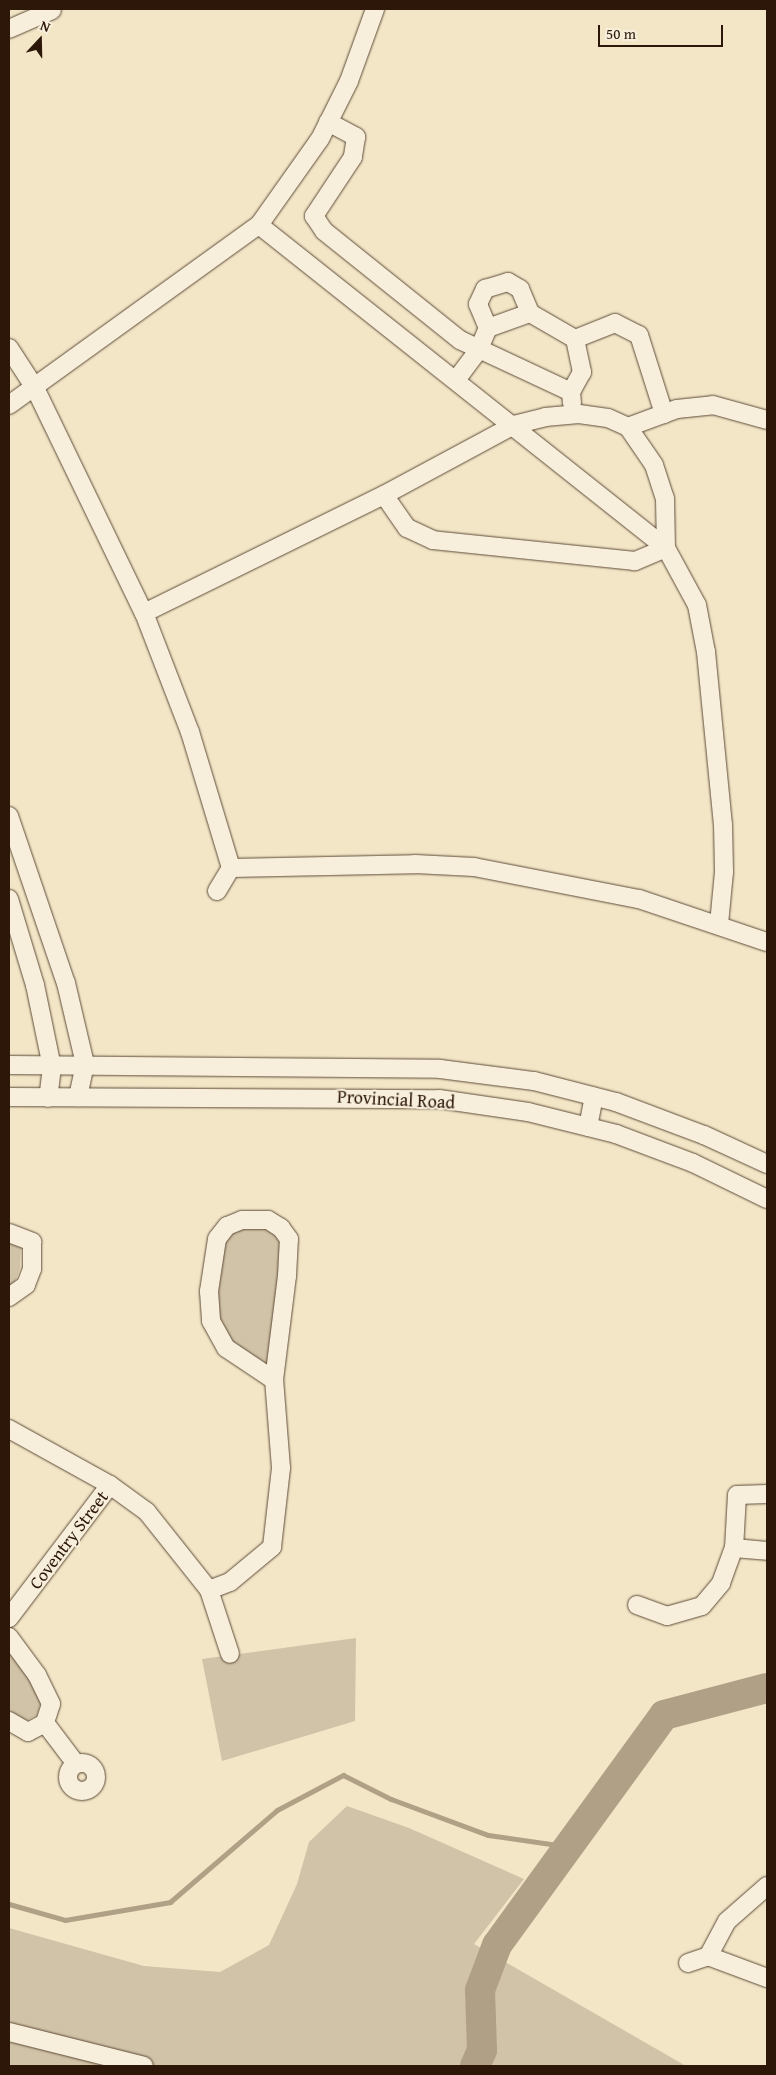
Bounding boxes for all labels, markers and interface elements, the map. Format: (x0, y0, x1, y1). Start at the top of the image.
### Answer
north arrow (15, 15, 65, 65)
text: N (37, 15, 53, 37)
scale bar (601, 15, 726, 47)
text: 50 m (606, 23, 636, 44)
street label: Provincial Road (337, 1086, 455, 1114)
street label: Coventry Street (25, 1486, 113, 1594)

